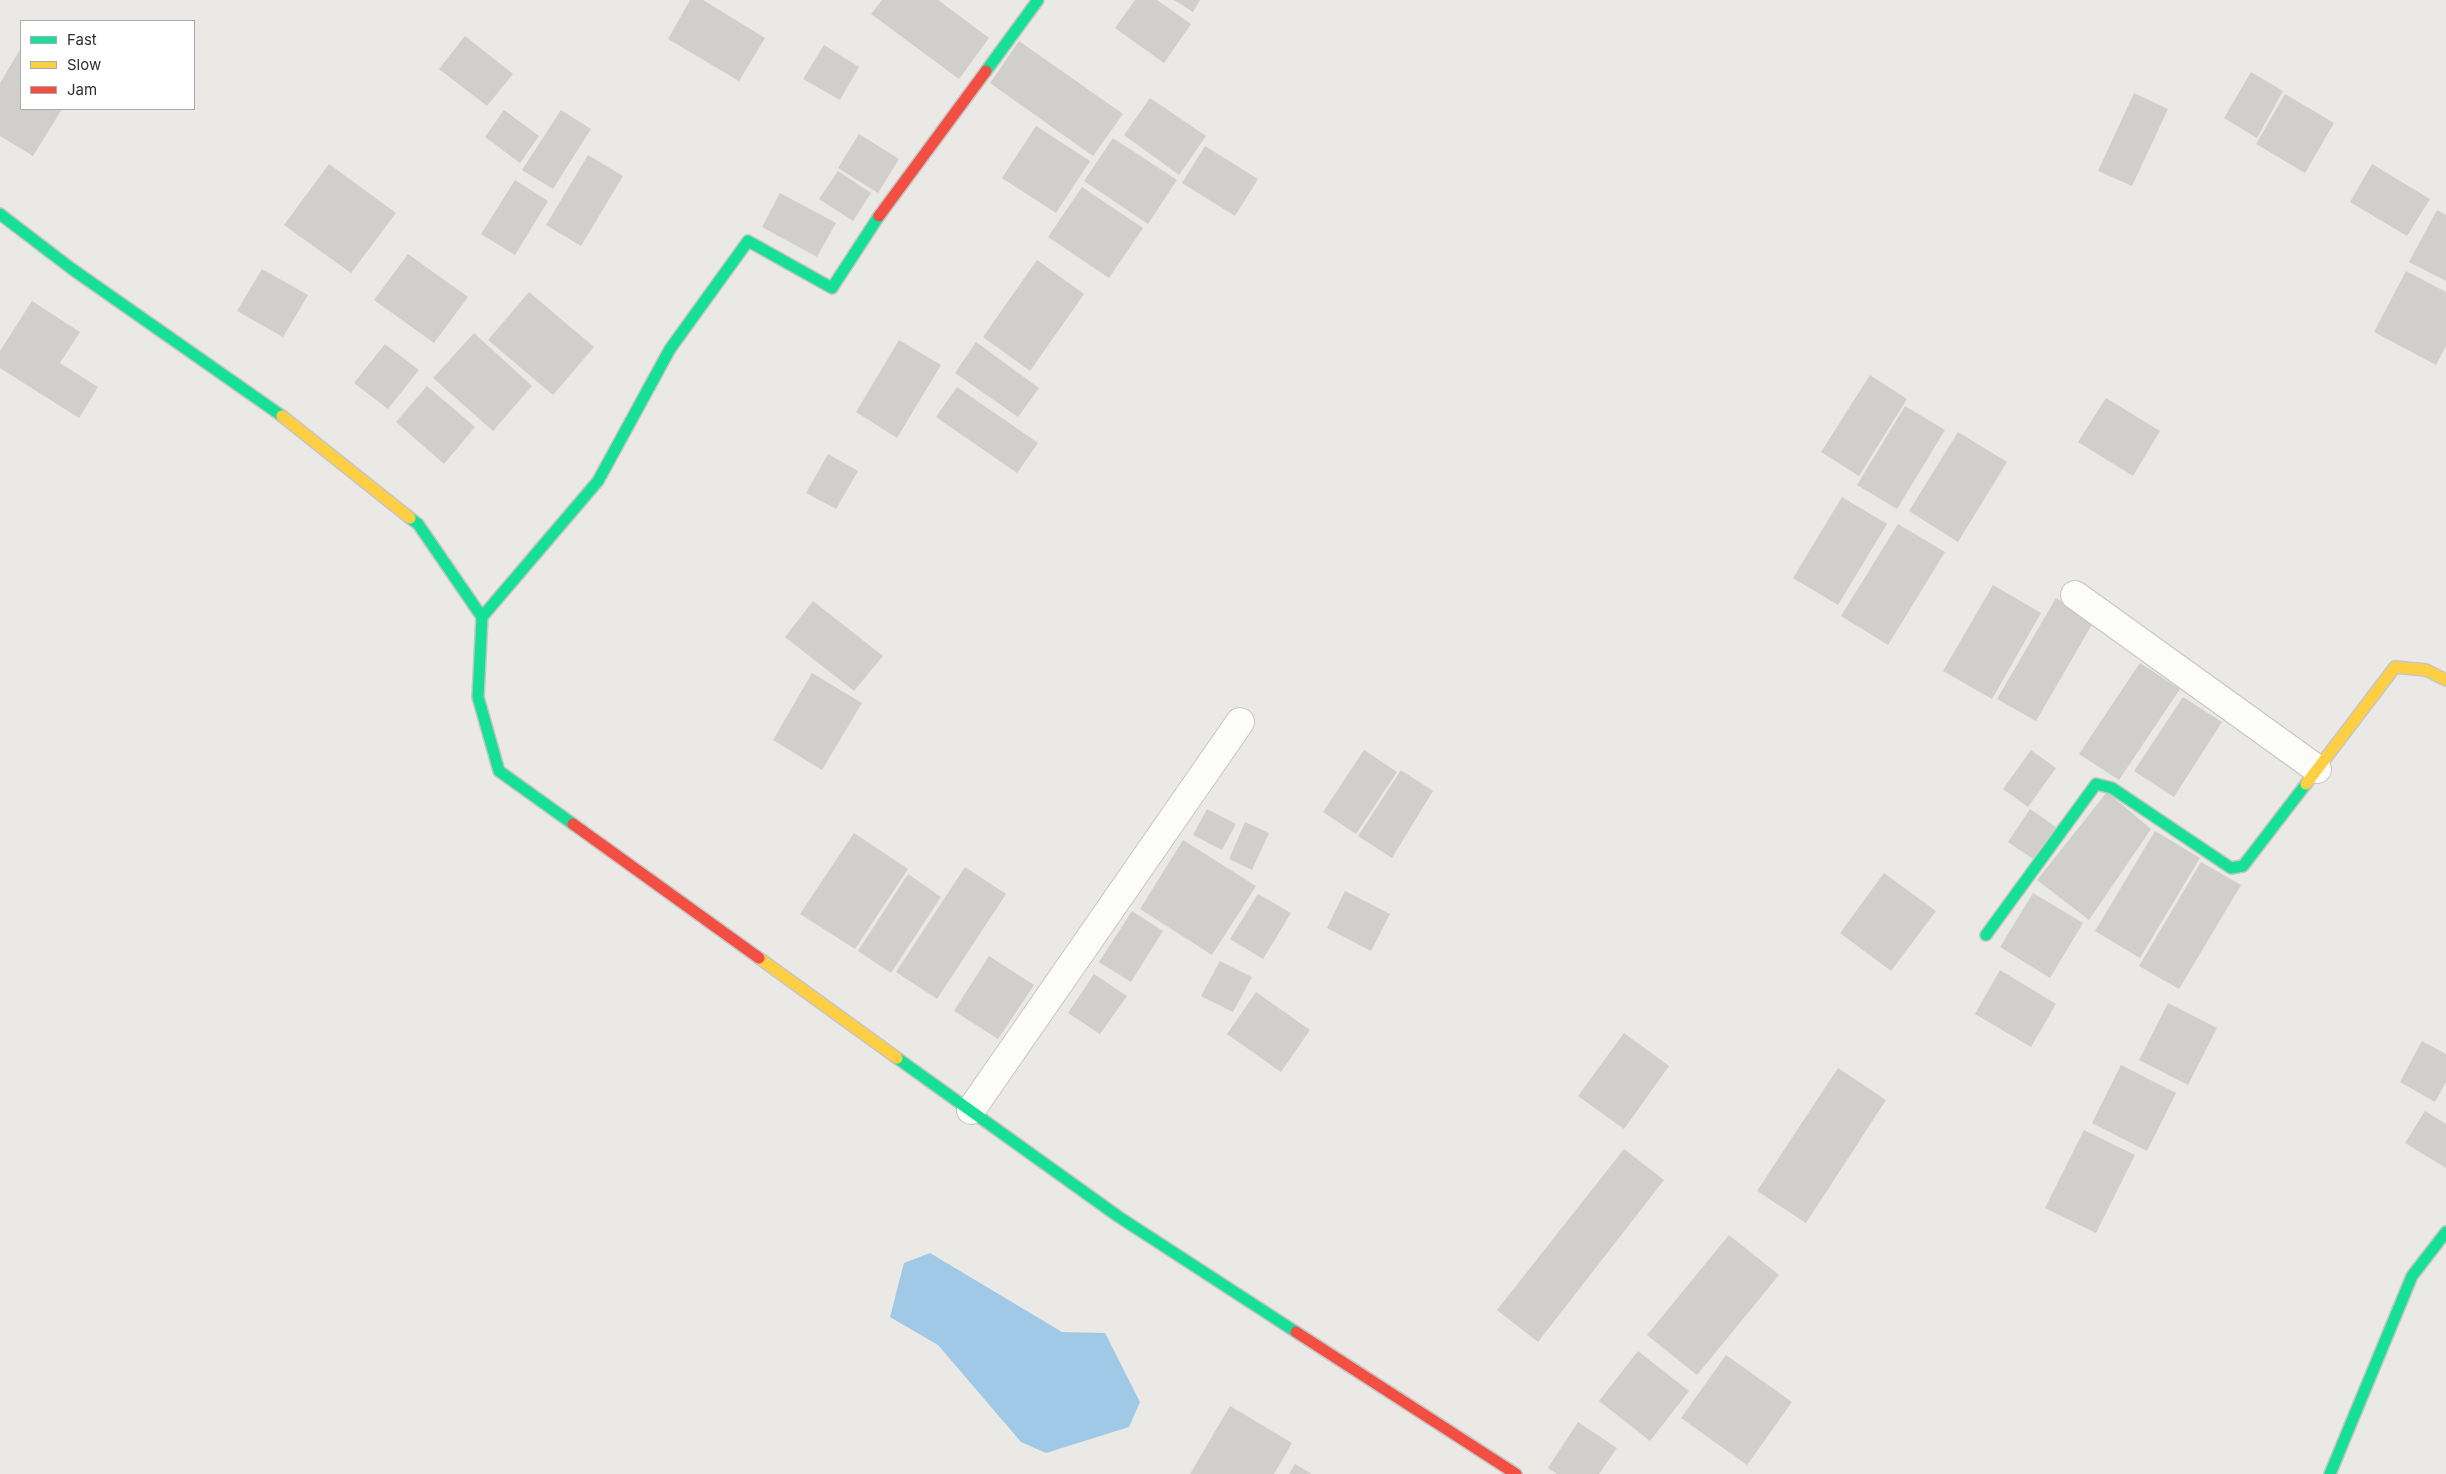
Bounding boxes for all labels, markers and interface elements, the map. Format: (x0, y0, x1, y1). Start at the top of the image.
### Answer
legend (20, 20, 195, 110)
text: Fast (67, 30, 97, 49)
text: Slow (67, 55, 101, 74)
text: Jam (67, 80, 97, 99)

